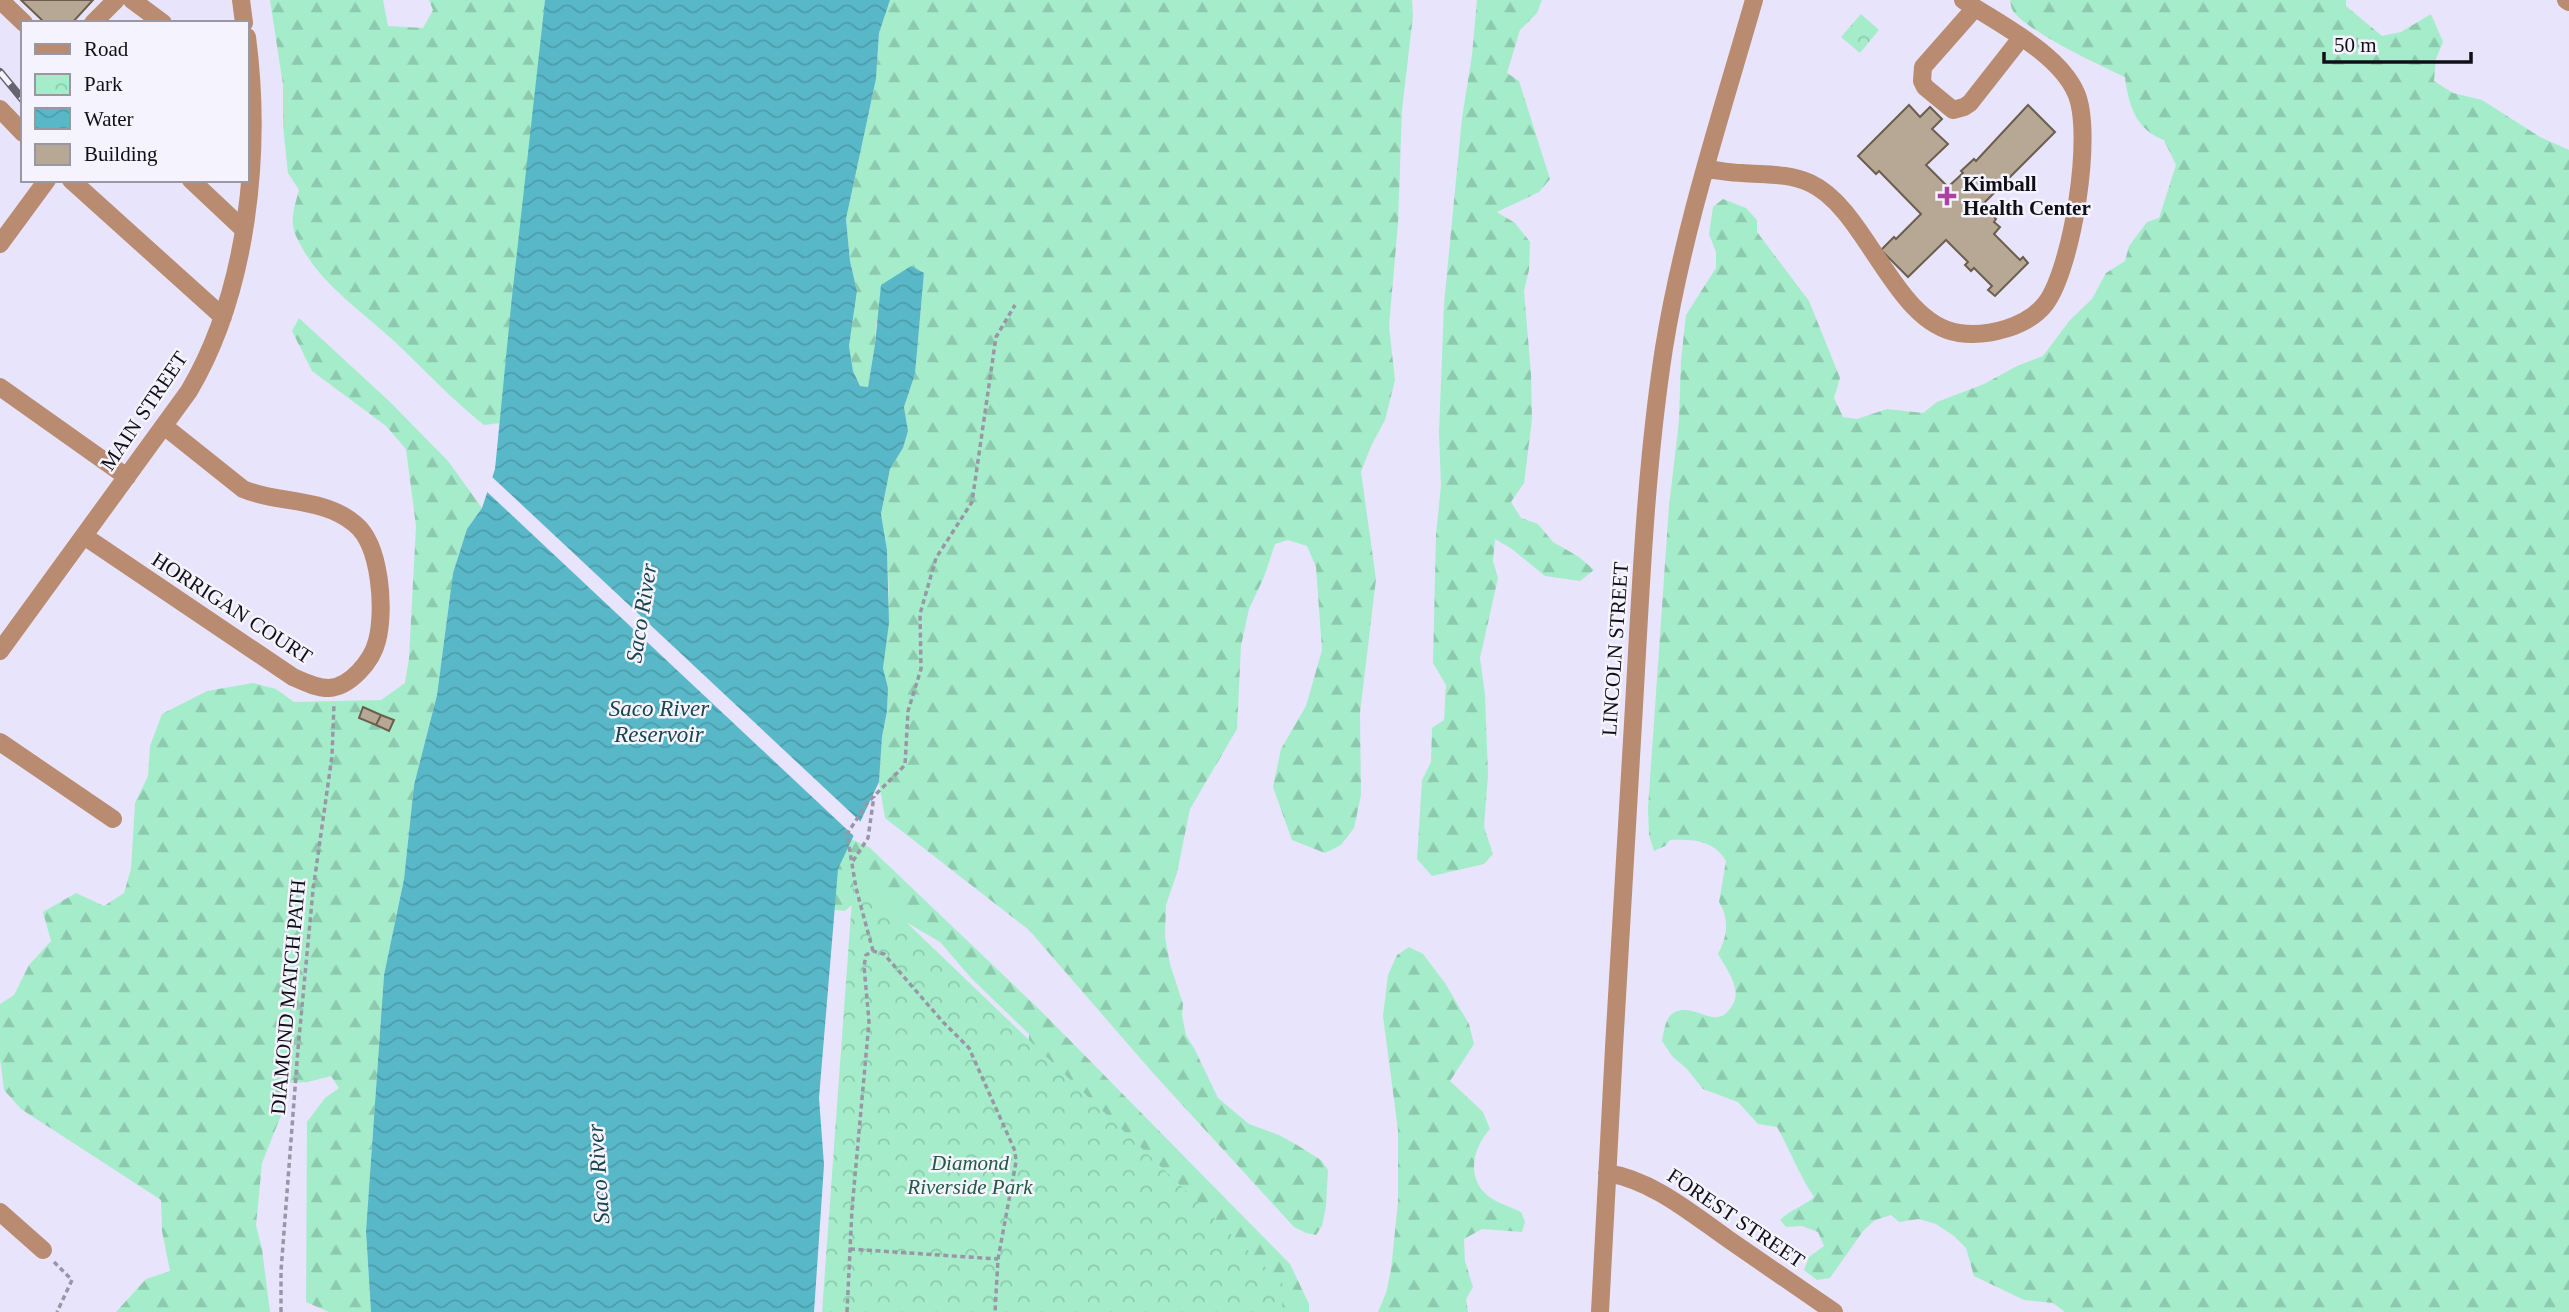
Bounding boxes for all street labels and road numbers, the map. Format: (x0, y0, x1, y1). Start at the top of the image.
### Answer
street label: MAIN STREET (95, 347, 193, 475)
street label: HORRIGAN COURT (147, 547, 317, 669)
street label: LINCOLN STREET (1597, 561, 1633, 737)
street label: DIAMOND MATCH PATH (266, 878, 310, 1116)
street label: FOREST STREET (1663, 1163, 1809, 1273)

